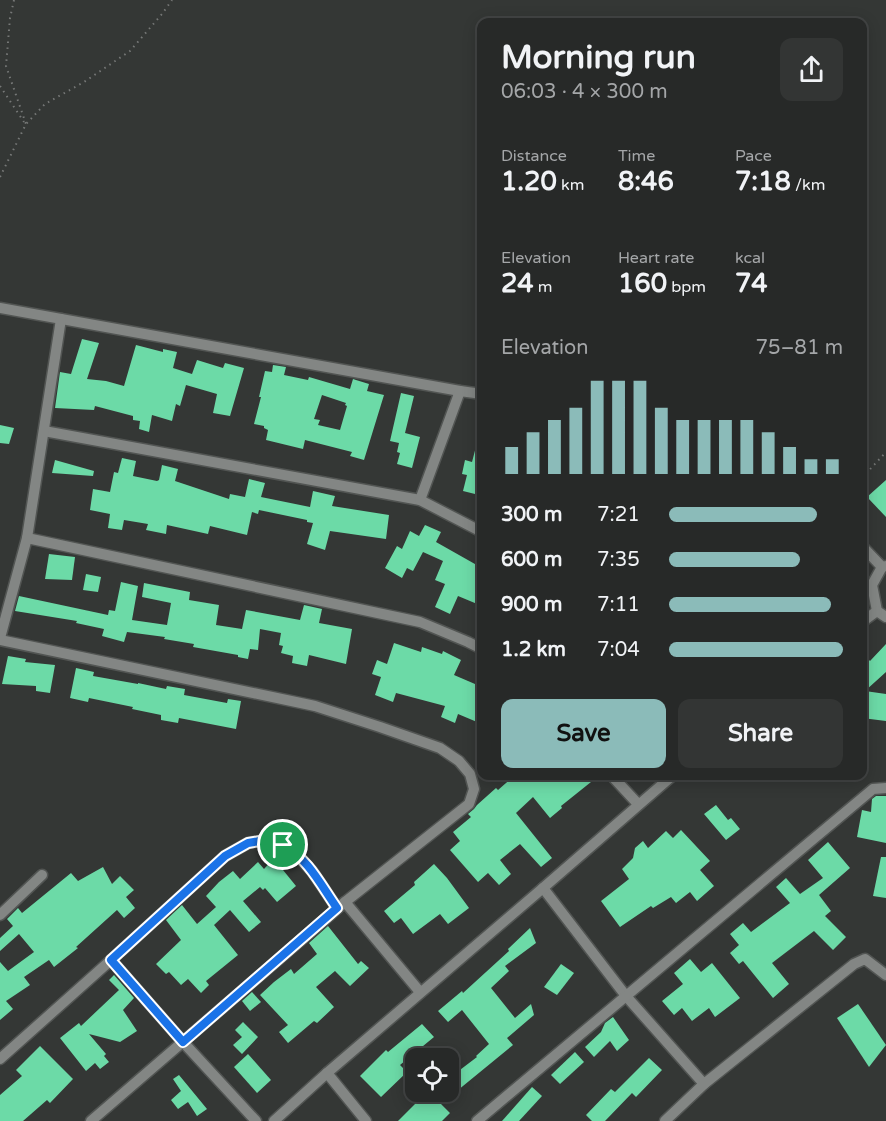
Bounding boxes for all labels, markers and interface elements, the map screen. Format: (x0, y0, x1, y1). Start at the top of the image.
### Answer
text: Morning run (501, 38, 696, 77)
button: share (780, 38, 843, 101)
text: 06:03 · 4 × 300 m (501, 80, 668, 104)
text: Distance (501, 146, 567, 166)
text: Time (618, 146, 655, 166)
text: Pace (735, 146, 772, 166)
text: 1.20 (501, 166, 557, 197)
text: 8:46 (618, 166, 674, 197)
text: 7:18 (735, 166, 791, 197)
text: km (557, 175, 584, 195)
text: /km (791, 175, 825, 195)
text: Elevation (501, 248, 571, 268)
text: Heart rate (618, 248, 694, 268)
text: kcal (735, 248, 765, 268)
text: 24 (501, 268, 534, 299)
text: 160 (618, 268, 667, 299)
text: 74 (735, 268, 768, 299)
text: m (534, 277, 553, 297)
text: bpm (667, 277, 706, 297)
text: Elevation (501, 336, 588, 360)
text: 75–81 m (756, 336, 843, 360)
text: 300 m (501, 503, 562, 527)
text: 7:21 (597, 503, 640, 527)
text: 600 m (501, 548, 562, 572)
text: 7:35 (597, 548, 640, 572)
text: 900 m (501, 593, 562, 617)
text: 7:11 (597, 593, 640, 617)
text: 1.2 km (501, 638, 566, 662)
text: 7:04 (597, 638, 640, 662)
button: Save (501, 699, 666, 768)
button: Share (678, 699, 843, 768)
pin (257, 819, 308, 870)
icon: arrive (266, 828, 299, 861)
map controls (405, 1048, 459, 1102)
button: locate (405, 1048, 459, 1102)

